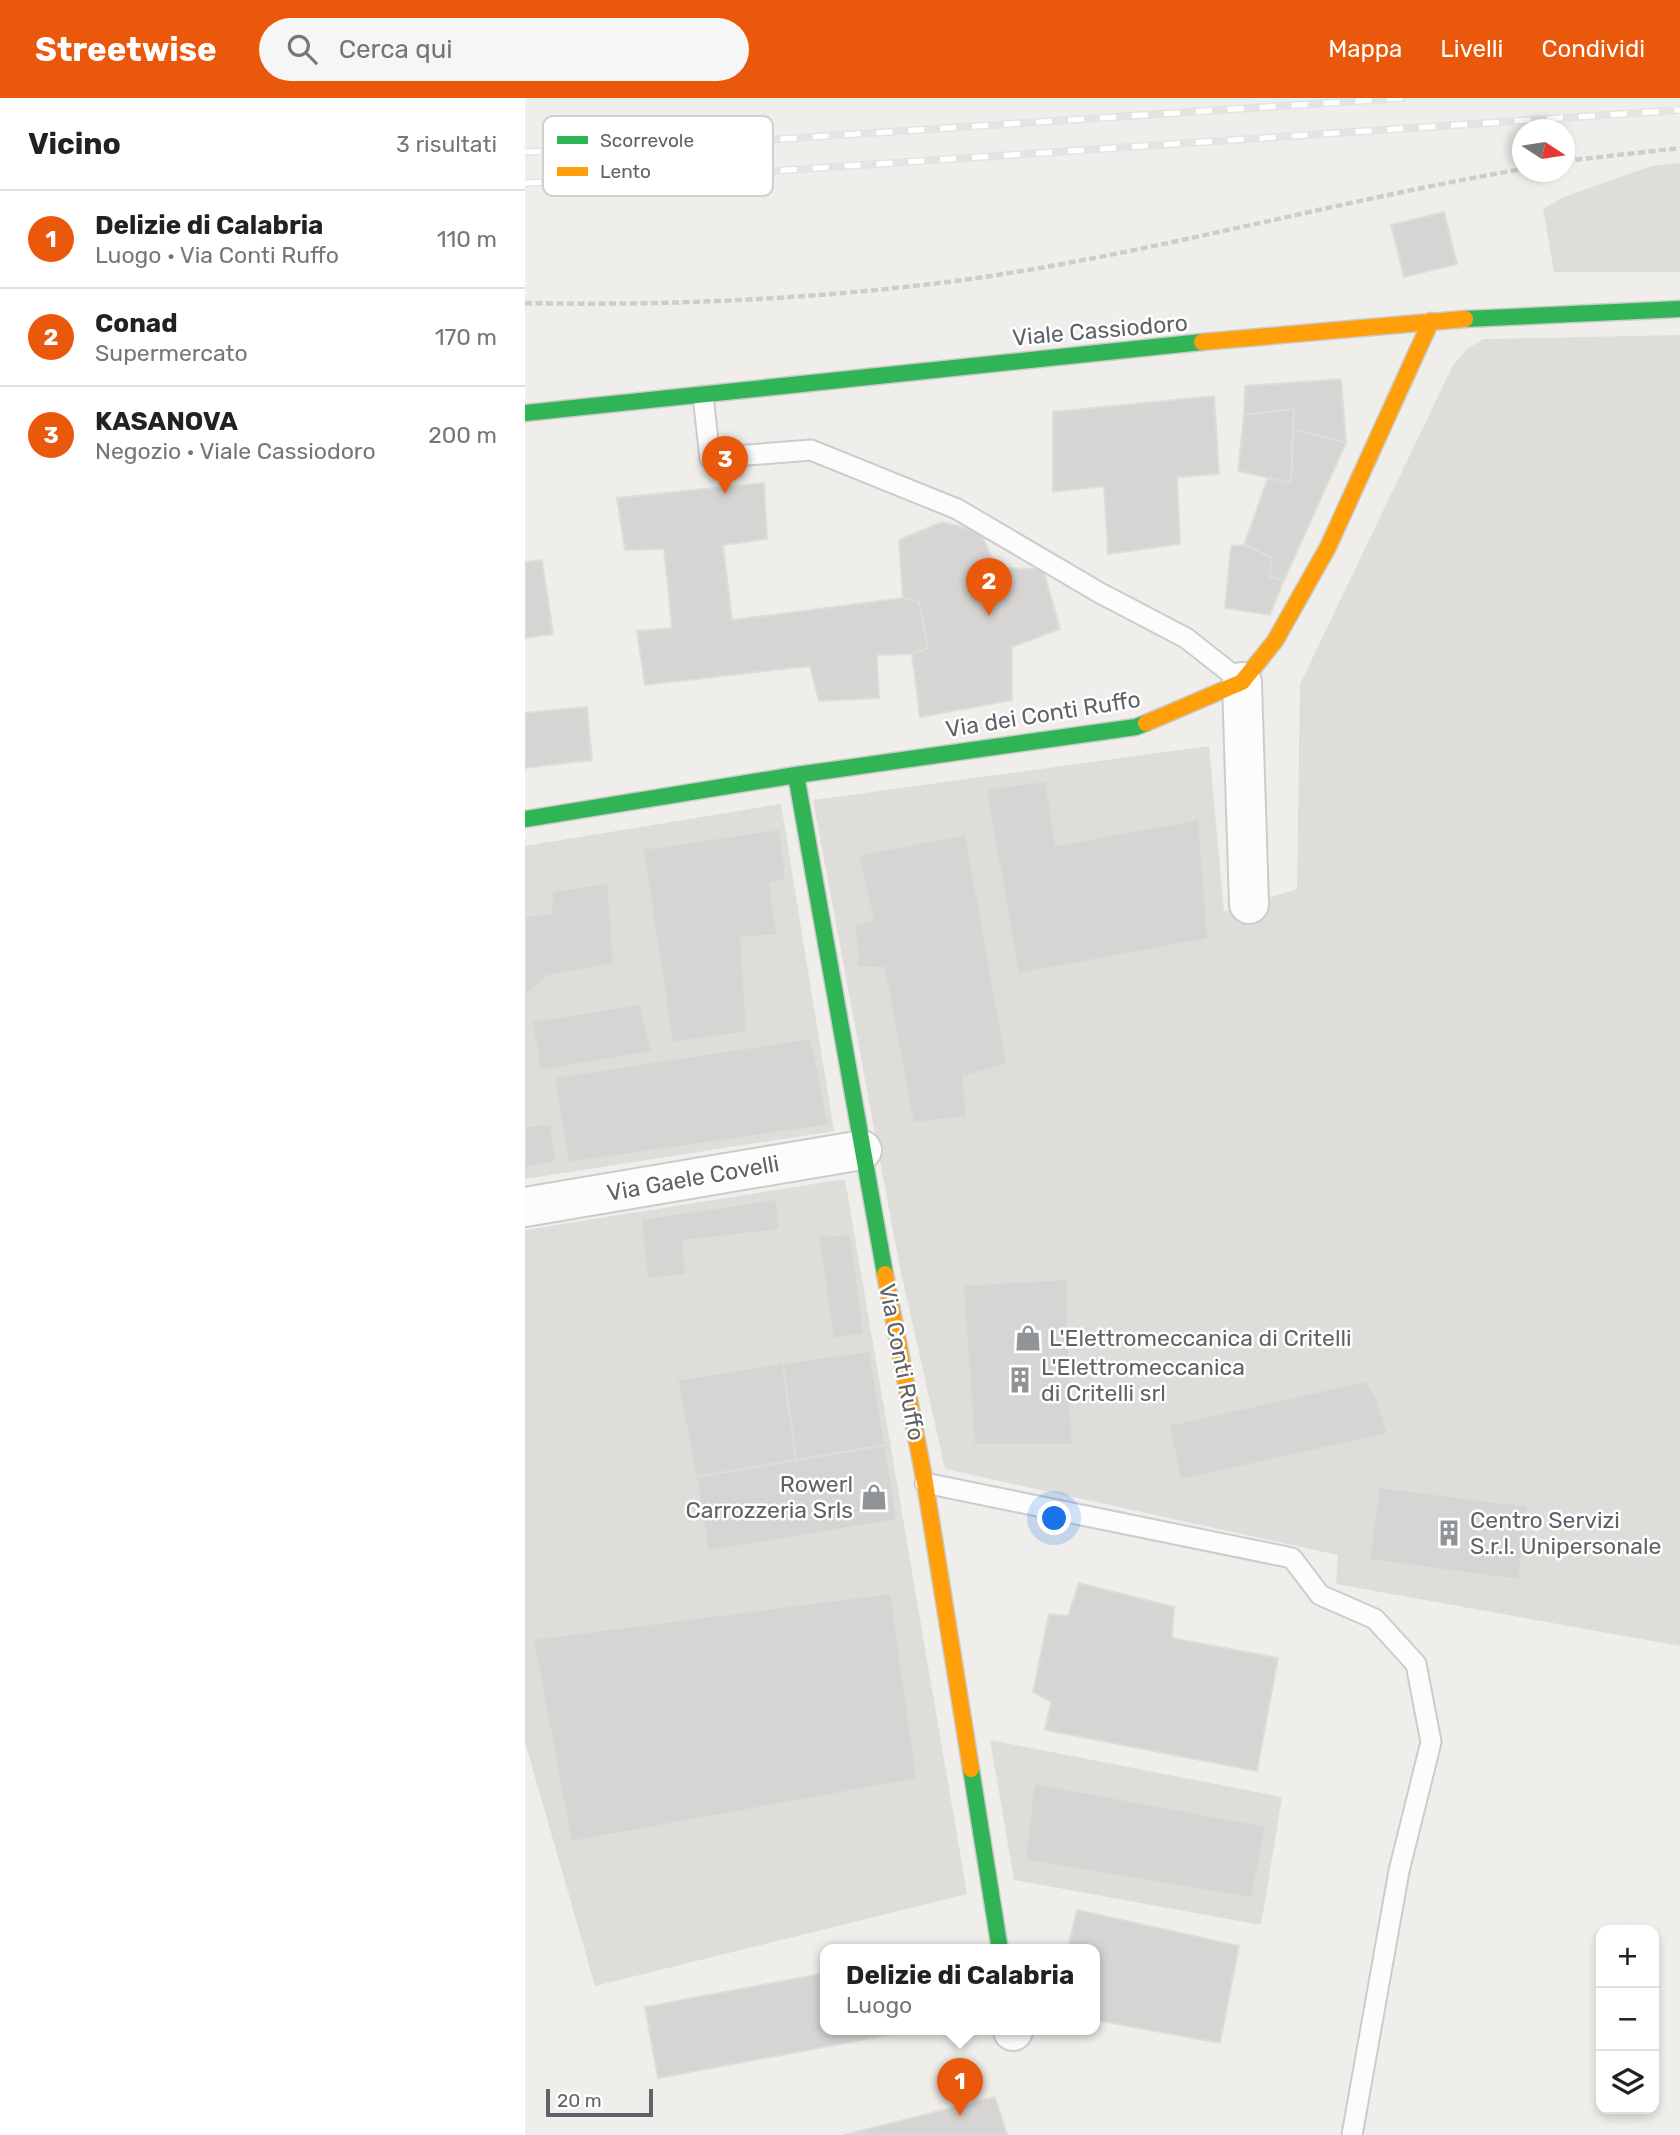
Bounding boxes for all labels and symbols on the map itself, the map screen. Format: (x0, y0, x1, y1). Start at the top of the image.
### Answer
legend (543, 116, 773, 196)
north arrow (1512, 119, 1575, 182)
text: Scorrevole (600, 129, 694, 152)
text: Lento (600, 160, 651, 183)
street label: Viale Cassiodoro (1011, 308, 1189, 352)
pin: 3 (702, 436, 748, 494)
pin: 2 (966, 558, 1012, 616)
street label: Via dei Conti Ruffo (944, 685, 1142, 743)
street label: Via Gaele Covelli (605, 1149, 781, 1207)
street label: Via Conti Ruffo (873, 1281, 931, 1443)
shop icon: L'Elettromeccanica di Critelli (1013, 1323, 1043, 1353)
place label: L'Elettromeccanica di Critelli (1049, 1324, 1352, 1352)
place label: L'Elettromeccanica di Critelli srl (1041, 1353, 1245, 1407)
building icon: L'Elettromeccanica di Critelli srl (1005, 1365, 1035, 1395)
place label: Rowerl Carrozzeria Srls (686, 1470, 853, 1524)
shop icon: Rowerl Carrozzeria Srls (859, 1482, 889, 1512)
your location (1037, 1501, 1071, 1535)
place label: Centro Servizi S.r.l. Unipersonale (1470, 1506, 1661, 1560)
building icon: Centro Servizi S.r.l. Unipersonale (1434, 1518, 1464, 1548)
pin: 1 (937, 2058, 983, 2116)
scale bar (546, 2086, 653, 2118)

